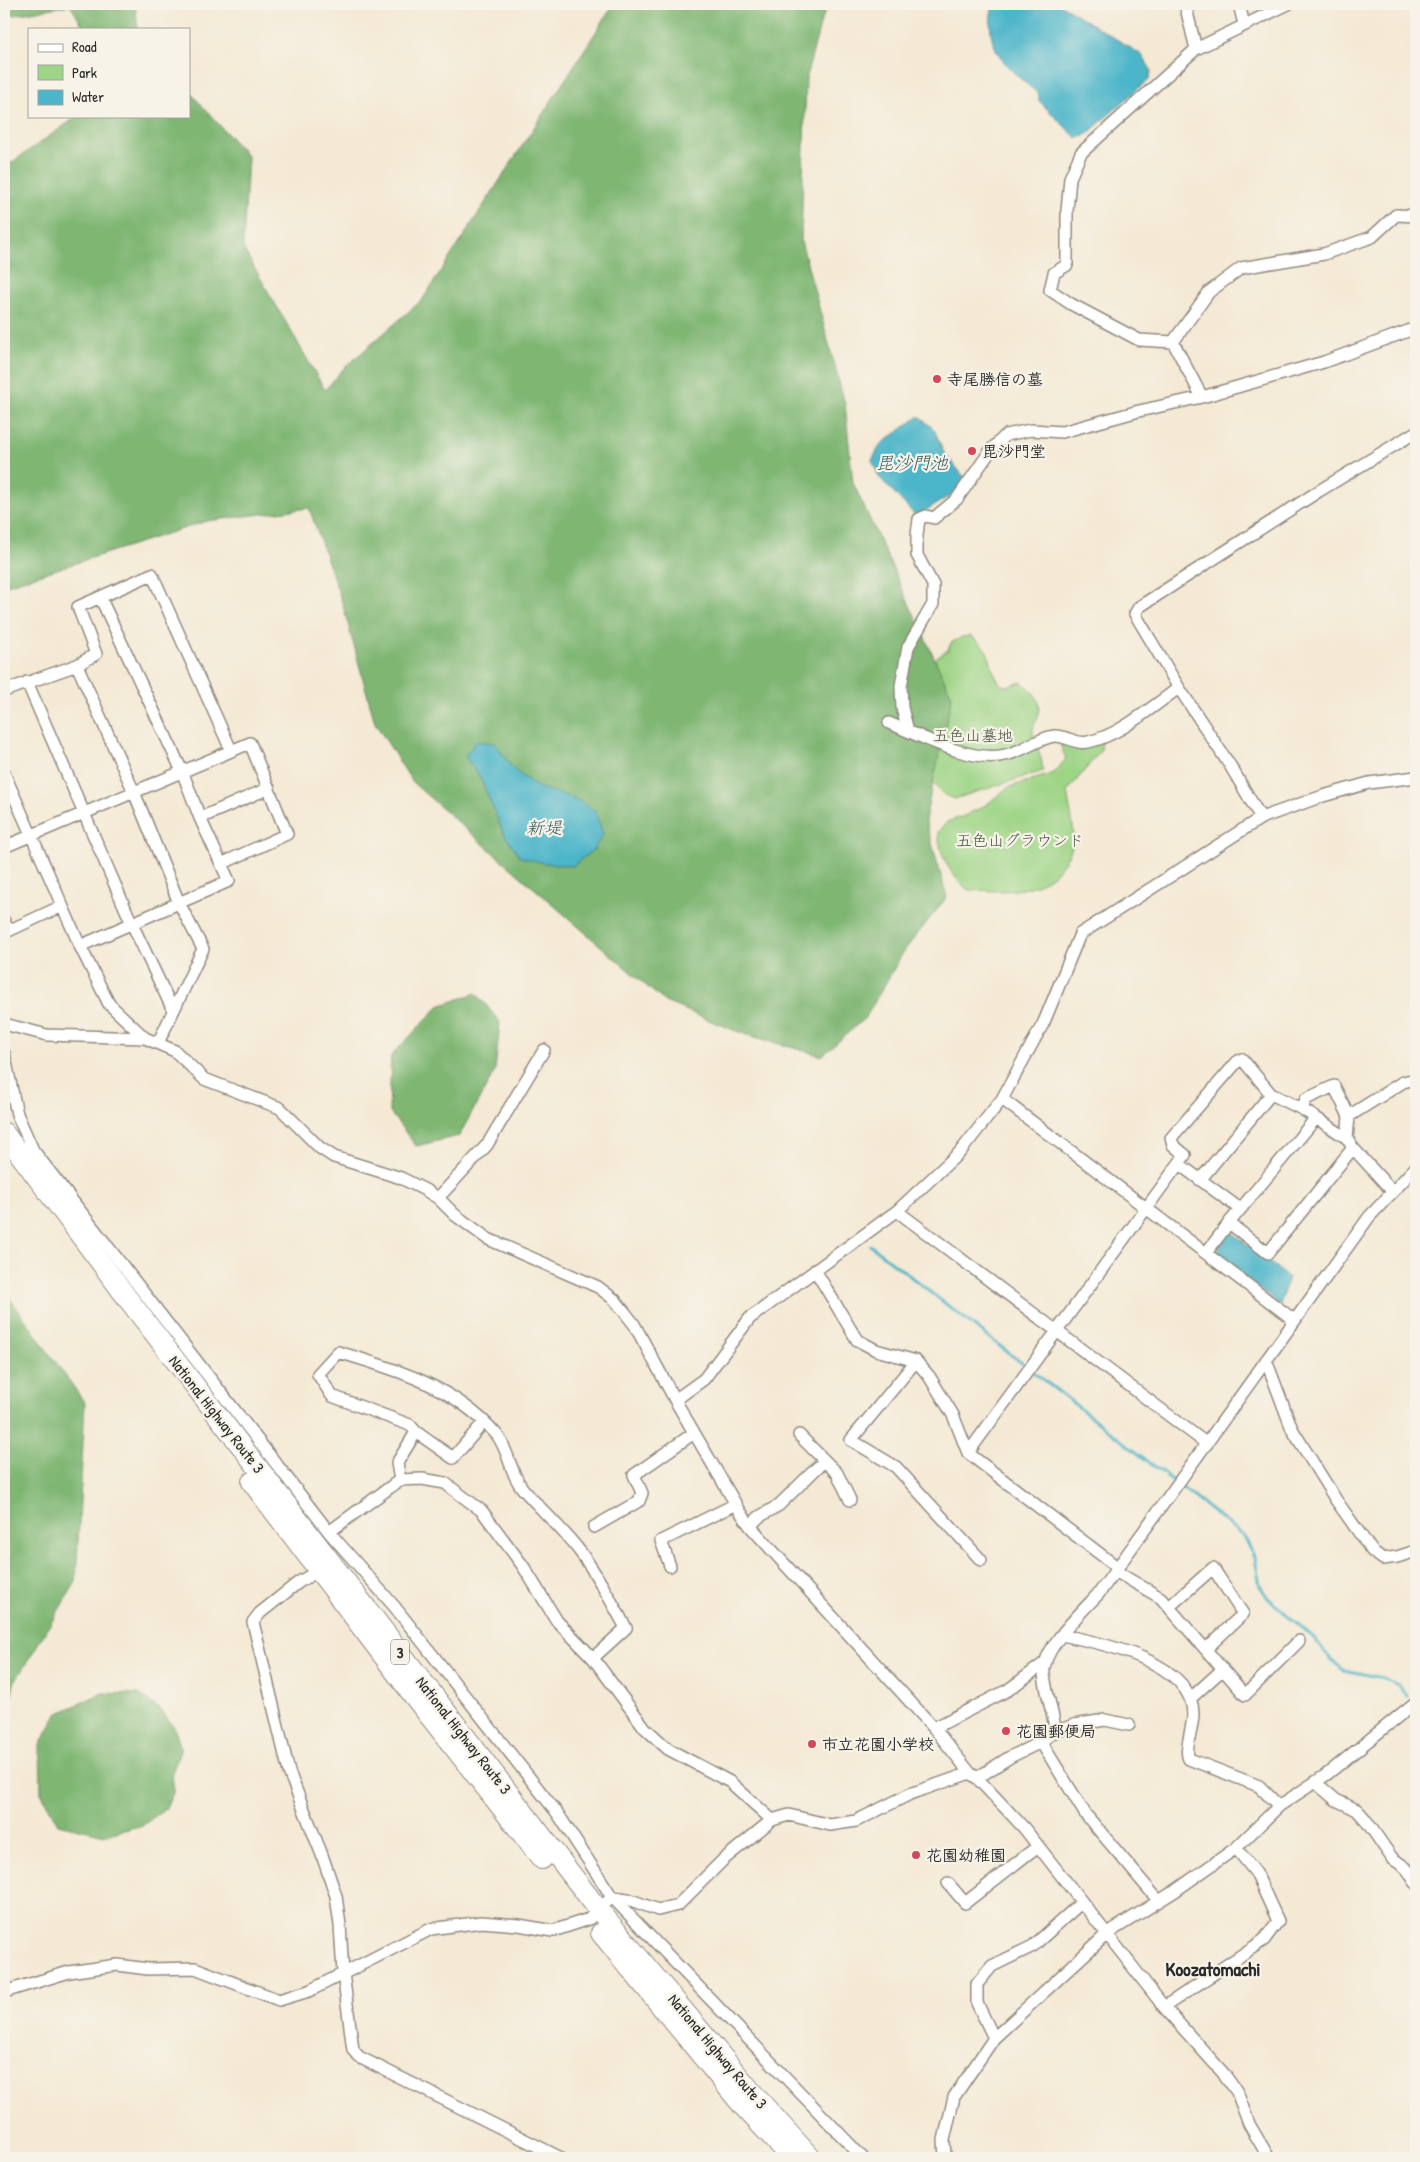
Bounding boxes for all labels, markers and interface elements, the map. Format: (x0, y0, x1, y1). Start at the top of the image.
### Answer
legend (28, 28, 190, 118)
text: Road (72, 36, 97, 57)
text: Park (72, 62, 97, 83)
text: Water (72, 86, 104, 107)
place label: 寺尾勝信の墓 (947, 368, 1043, 390)
marker: 寺尾勝信の墓 (931, 373, 943, 385)
place label: 毘沙門堂 (982, 440, 1046, 462)
marker: 毘沙門堂 (966, 445, 978, 457)
water label: 毘沙門池 (876, 450, 949, 475)
park label: 五色山墓地 (933, 724, 1013, 746)
water label: 新堤 (526, 815, 563, 840)
park label: 五色山グラウンド (956, 829, 1084, 851)
street label: National Highway Route 3 (164, 1351, 270, 1477)
road number: 3 (391, 1640, 409, 1664)
street label: National Highway Route 3 (411, 1672, 517, 1798)
place label: 花園郵便局 (1016, 1720, 1096, 1742)
marker: 花園郵便局 (1000, 1725, 1012, 1737)
place label: 市立花園小学校 (822, 1733, 934, 1755)
marker: 市立花園小学校 (806, 1738, 818, 1750)
place label: 花園幼稚園 (926, 1844, 1006, 1866)
marker: 花園幼稚園 (910, 1849, 922, 1861)
district label: Koozatomachi (1165, 1956, 1261, 1982)
street label: National Highway Route 3 (663, 1989, 773, 2113)

